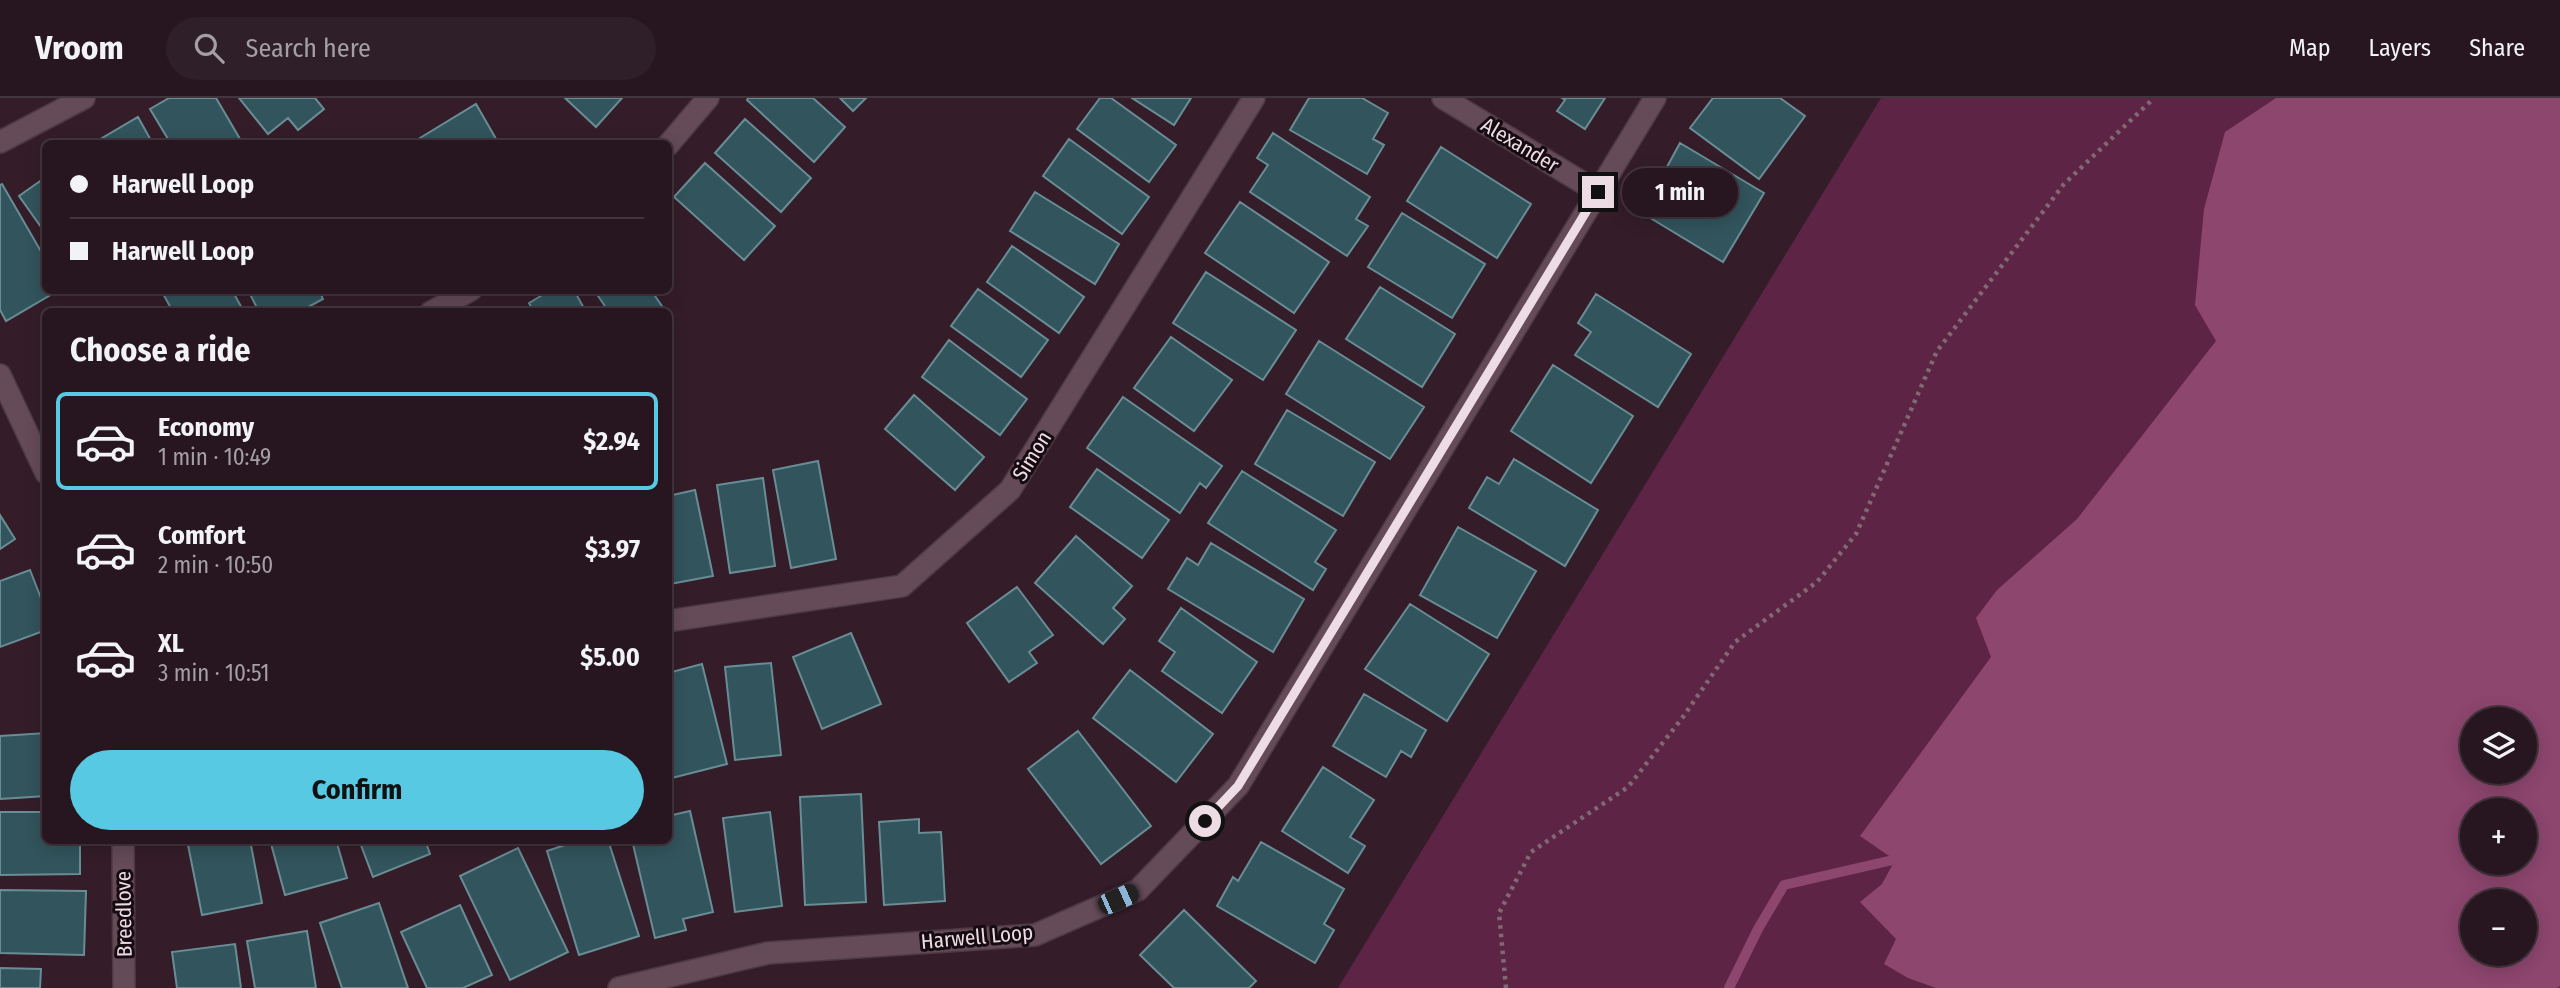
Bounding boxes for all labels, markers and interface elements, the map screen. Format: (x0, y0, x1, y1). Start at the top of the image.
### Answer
search box (166, 17, 656, 80)
text: Vroom (35, 28, 124, 68)
icon: search (190, 29, 228, 67)
text: Search here (246, 33, 371, 64)
text: Map (2289, 34, 2331, 62)
text: Layers (2369, 34, 2431, 62)
text: Share (2469, 34, 2525, 62)
street label: Alexander (1476, 112, 1564, 179)
callout: 1 min (1622, 168, 1738, 217)
text: Harwell Loop (112, 169, 254, 200)
route end (1582, 176, 1614, 208)
text: 1 min (1655, 178, 1705, 206)
text: Harwell Loop (112, 236, 254, 267)
text: Choose a ride (70, 331, 251, 369)
icon: car (74, 410, 137, 473)
text: Economy (158, 412, 254, 443)
text: $2.94 (583, 426, 640, 457)
street label: Simon (1007, 426, 1057, 486)
text: 1 min · 10:49 (158, 443, 271, 471)
icon: car (74, 518, 137, 581)
text: Comfort (158, 520, 246, 551)
text: $3.97 (585, 534, 640, 565)
text: 2 min · 10:50 (158, 551, 273, 579)
icon: car (74, 626, 137, 689)
text: XL (158, 628, 184, 659)
text: $5.00 (580, 642, 640, 673)
text: 3 min · 10:51 (158, 659, 269, 687)
map controls (2460, 707, 2537, 966)
button: layers (2460, 707, 2537, 784)
button: Confirm (70, 750, 644, 830)
button: + (2460, 798, 2537, 875)
route start (1189, 805, 1221, 837)
street label: Breedlove (110, 871, 138, 957)
car (1095, 881, 1142, 917)
button: − (2460, 889, 2537, 966)
street label: Harwell Loop (920, 919, 1034, 955)

